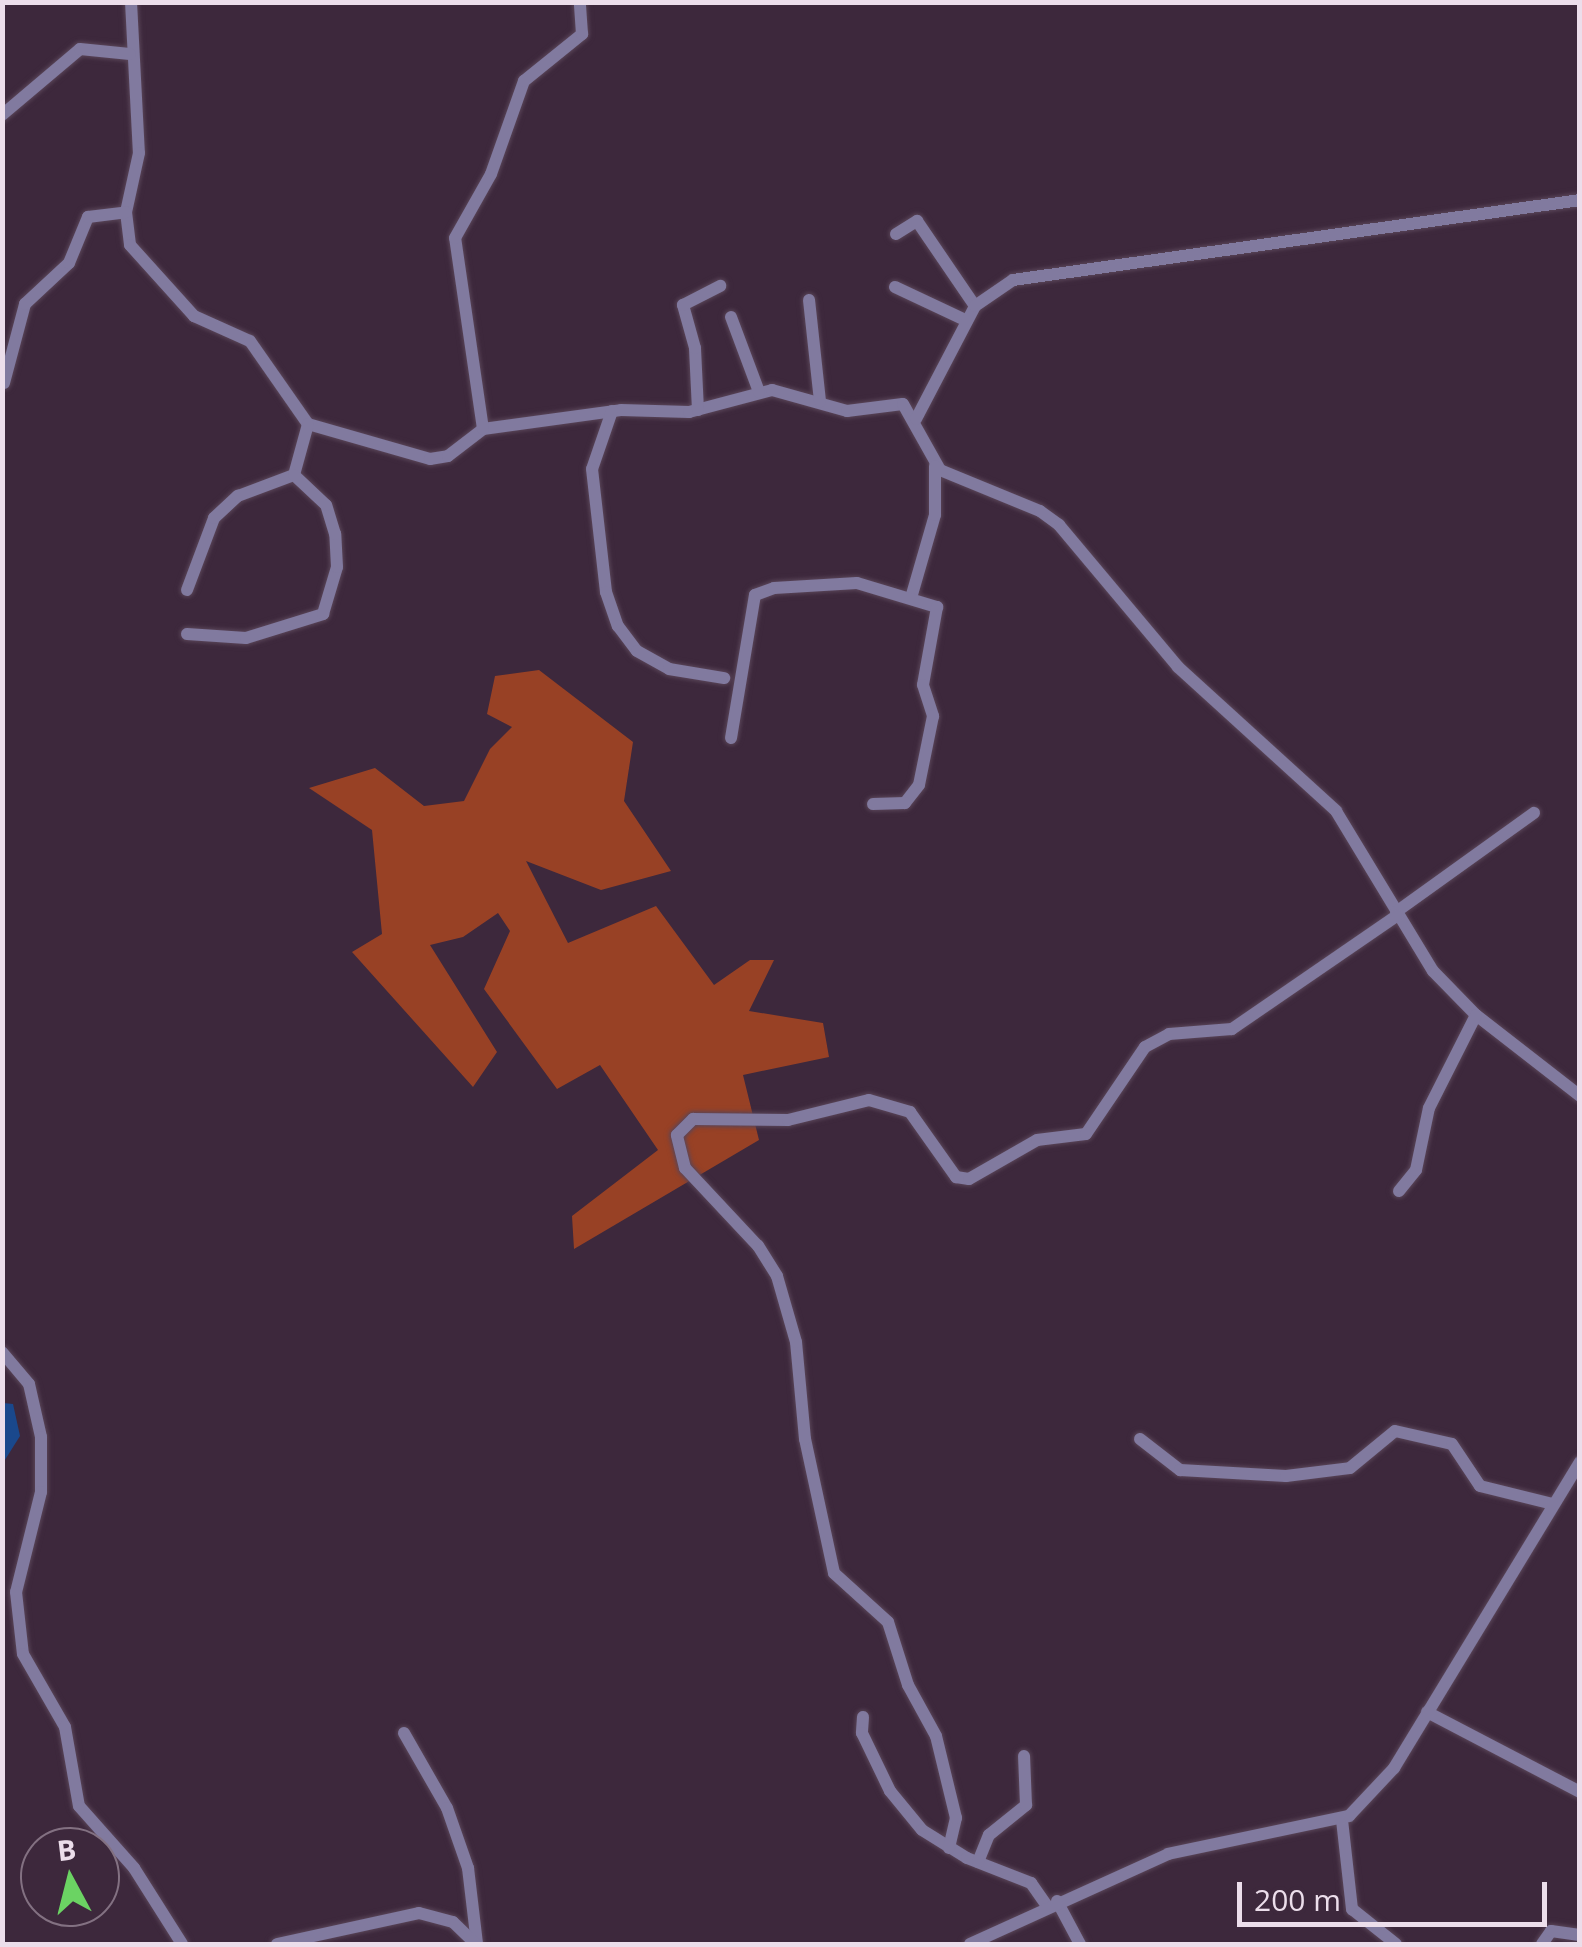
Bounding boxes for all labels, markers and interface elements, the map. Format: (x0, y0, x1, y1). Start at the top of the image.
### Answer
north arrow (20, 1827, 120, 1927)
text: B (55, 1829, 78, 1869)
scale bar (1242, 1862, 1552, 1924)
text: 200 m (1254, 1879, 1341, 1920)

